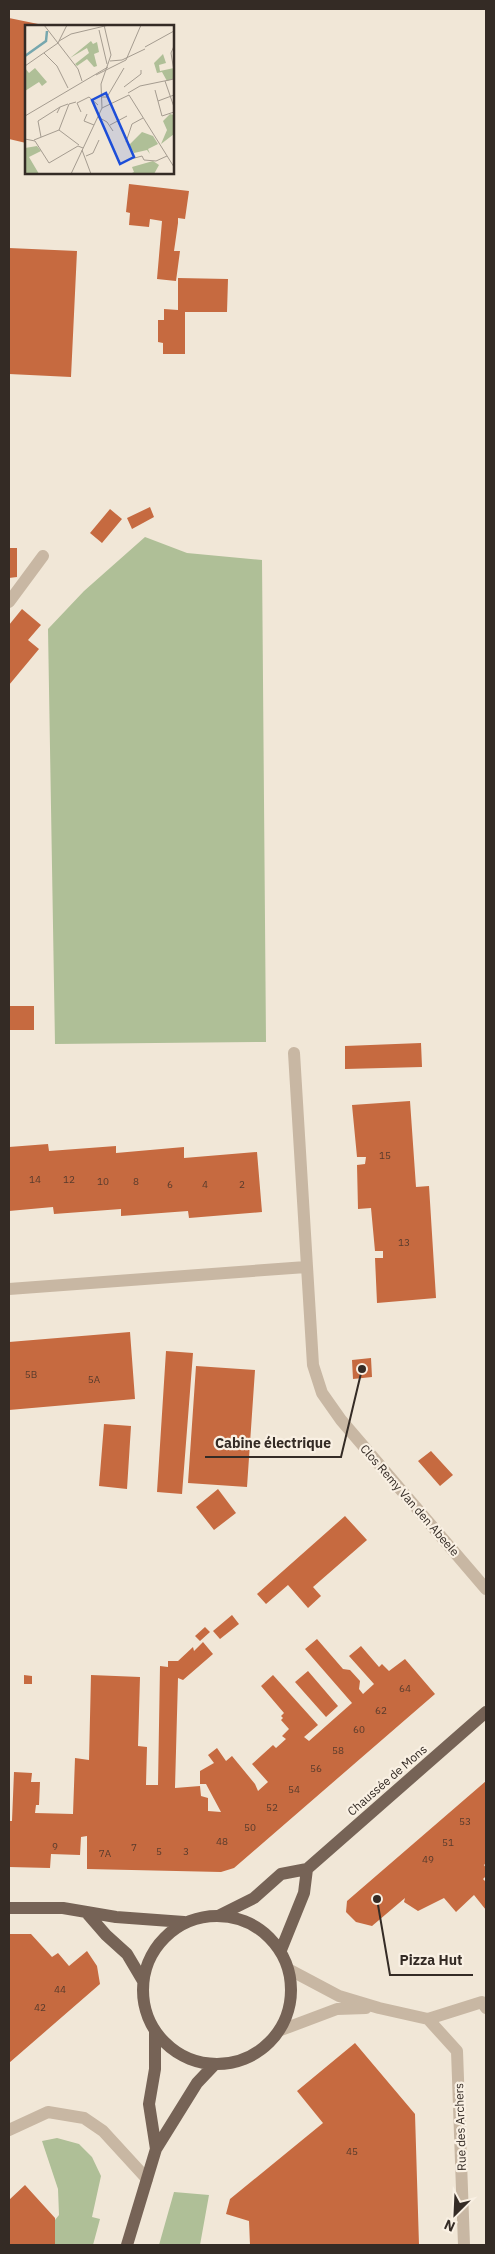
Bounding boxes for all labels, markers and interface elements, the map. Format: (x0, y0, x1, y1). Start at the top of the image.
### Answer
inset map (25, 25, 174, 174)
house number: 15 (379, 1149, 391, 1162)
house number: 14 (29, 1173, 41, 1186)
house number: 12 (63, 1173, 75, 1186)
house number: 10 (97, 1175, 109, 1188)
house number: 8 (133, 1175, 139, 1188)
house number: 6 (167, 1178, 173, 1191)
house number: 4 (202, 1178, 208, 1191)
house number: 2 (239, 1178, 245, 1191)
house number: 13 (398, 1236, 410, 1249)
house number: 5B (25, 1368, 37, 1381)
house number: 5A (88, 1373, 101, 1386)
callout: Cabine électrique (205, 1428, 341, 1457)
text: Cabine électrique (215, 1434, 331, 1452)
street label: Clos Remy Van den Abeele (357, 1441, 463, 1559)
house number: 64 (399, 1682, 411, 1695)
house number: 62 (375, 1704, 387, 1717)
house number: 60 (353, 1723, 365, 1736)
street label: Chaussée de Mons (344, 1741, 430, 1819)
house number: 58 (332, 1744, 344, 1757)
house number: 56 (310, 1762, 322, 1775)
house number: 54 (288, 1783, 300, 1796)
house number: 52 (266, 1801, 278, 1814)
house number: 53 (459, 1815, 471, 1828)
house number: 50 (244, 1821, 256, 1834)
house number: 48 (216, 1835, 228, 1848)
house number: 51 (442, 1836, 454, 1849)
house number: 9 (52, 1840, 58, 1853)
house number: 7 (131, 1841, 137, 1854)
house number: 5 (156, 1845, 162, 1858)
house number: 3 (183, 1845, 189, 1858)
house number: 7A (99, 1847, 112, 1860)
house number: 49 (422, 1853, 434, 1866)
callout: Pizza Hut (390, 1946, 473, 1975)
text: Pizza Hut (400, 1951, 462, 1969)
house number: 44 (54, 1983, 66, 1996)
house number: 42 (34, 2001, 46, 2014)
street label: Rue des Archers (451, 2083, 469, 2171)
house number: 45 (346, 2145, 358, 2158)
north arrow (430, 2189, 480, 2239)
text: N (441, 2216, 458, 2236)

